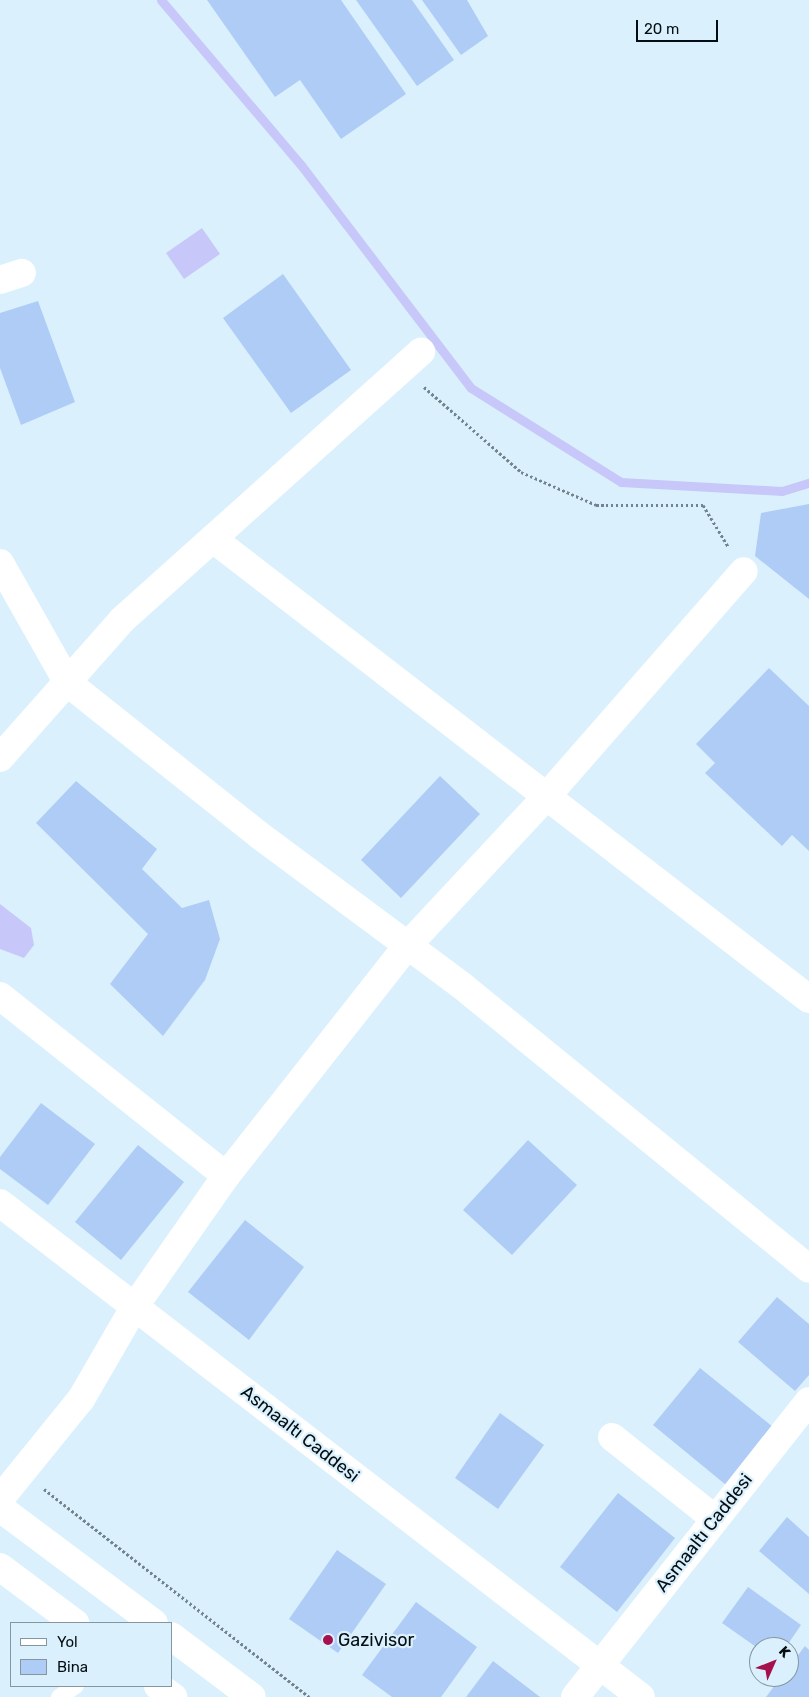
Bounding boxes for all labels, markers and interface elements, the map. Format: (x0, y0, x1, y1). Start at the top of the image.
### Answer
scale bar (639, 10, 722, 42)
text: 20 m (644, 20, 679, 38)
street label: Asmaaltı Caddesi (237, 1381, 363, 1487)
street label: Asmaaltı Caddesi (651, 1470, 757, 1596)
legend (10, 1622, 172, 1687)
place label: Gazivisor (338, 1629, 414, 1651)
text: Yol (57, 1633, 78, 1651)
marker: Gazivisor (322, 1634, 334, 1646)
north arrow (749, 1637, 799, 1687)
text: K (775, 1643, 794, 1661)
text: Bina (57, 1658, 88, 1676)

